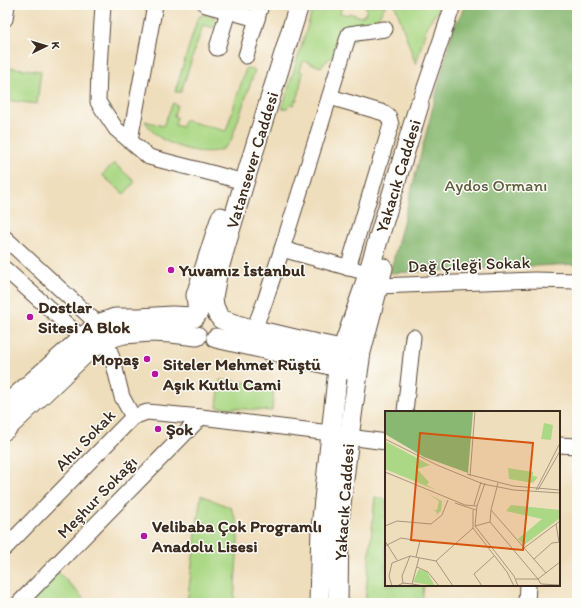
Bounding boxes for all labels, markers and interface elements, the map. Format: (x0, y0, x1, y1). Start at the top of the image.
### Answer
north arrow (26, 26, 66, 66)
text: K (49, 41, 62, 50)
street label: Vatansever Caddesi (222, 89, 282, 231)
street label: Yakacık Caddesi (371, 117, 425, 235)
park label: Aydos Ormanı (445, 175, 547, 195)
street label: Dağ Çileği Sokak (408, 252, 531, 276)
place label: Yuvamız İstanbul (178, 260, 305, 280)
marker: Yuvamız İstanbul (166, 265, 176, 275)
place label: Dostlar Sitesi A Blok (38, 297, 130, 337)
marker: Dostlar Sitesi A Blok (25, 312, 35, 322)
place label: Mopaş (92, 349, 139, 370)
marker: Mopaş (142, 354, 152, 364)
place label: Siteler Mehmet Rüştü Aşık Kutlu Cami (162, 354, 321, 395)
marker: Siteler Mehmet Rüştü Aşık Kutlu Cami (150, 369, 160, 379)
street label: Ahu Sokak (51, 405, 119, 475)
inset map (385, 411, 560, 586)
place label: Şok (166, 419, 193, 440)
marker: Şok (153, 424, 163, 434)
street label: Yakacık Caddesi (330, 443, 358, 561)
street label: Meşhur Sokağı (53, 452, 141, 542)
place label: Velibaba Çok Programlı Anadolu Lisesi (151, 516, 322, 556)
marker: Velibaba Çok Programlı Anadolu Lisesi (139, 531, 149, 541)

